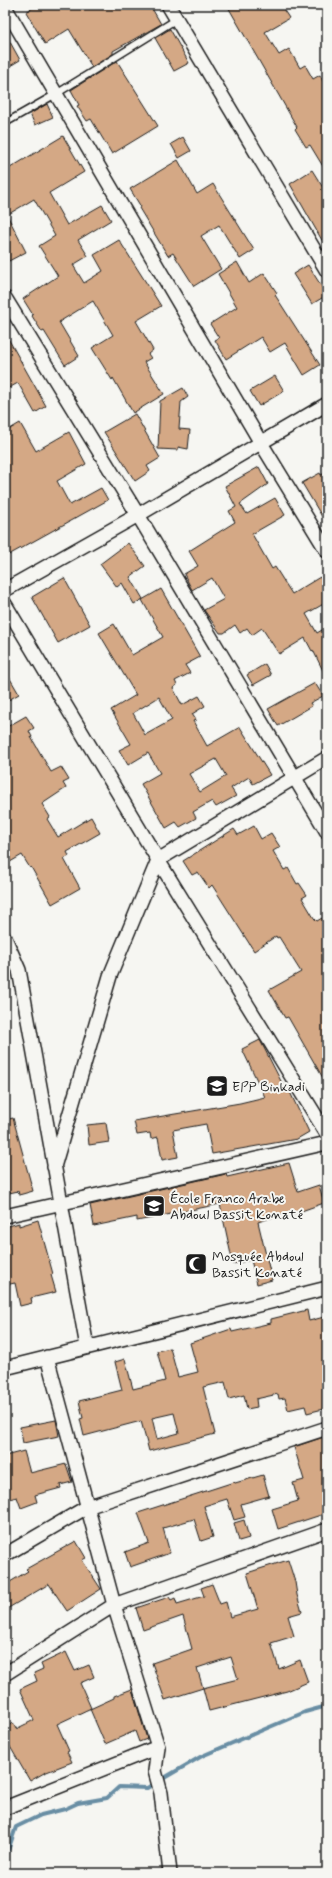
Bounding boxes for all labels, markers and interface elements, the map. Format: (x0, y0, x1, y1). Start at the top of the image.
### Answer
school or university icon: EPP Binkadi (204, 1073, 230, 1099)
place label: EPP Binkadi (232, 1078, 305, 1096)
place label: École Franco Arabe Abdoul Bassit Konaté (170, 1190, 303, 1224)
school or university icon: École Franco Arabe Abdoul Bassit Konaté (141, 1193, 167, 1219)
place label: Mosquée Abdoul Bassit Konaté (212, 1248, 304, 1282)
mosque icon: Mosquée Abdoul Bassit Konaté (183, 1251, 209, 1277)

